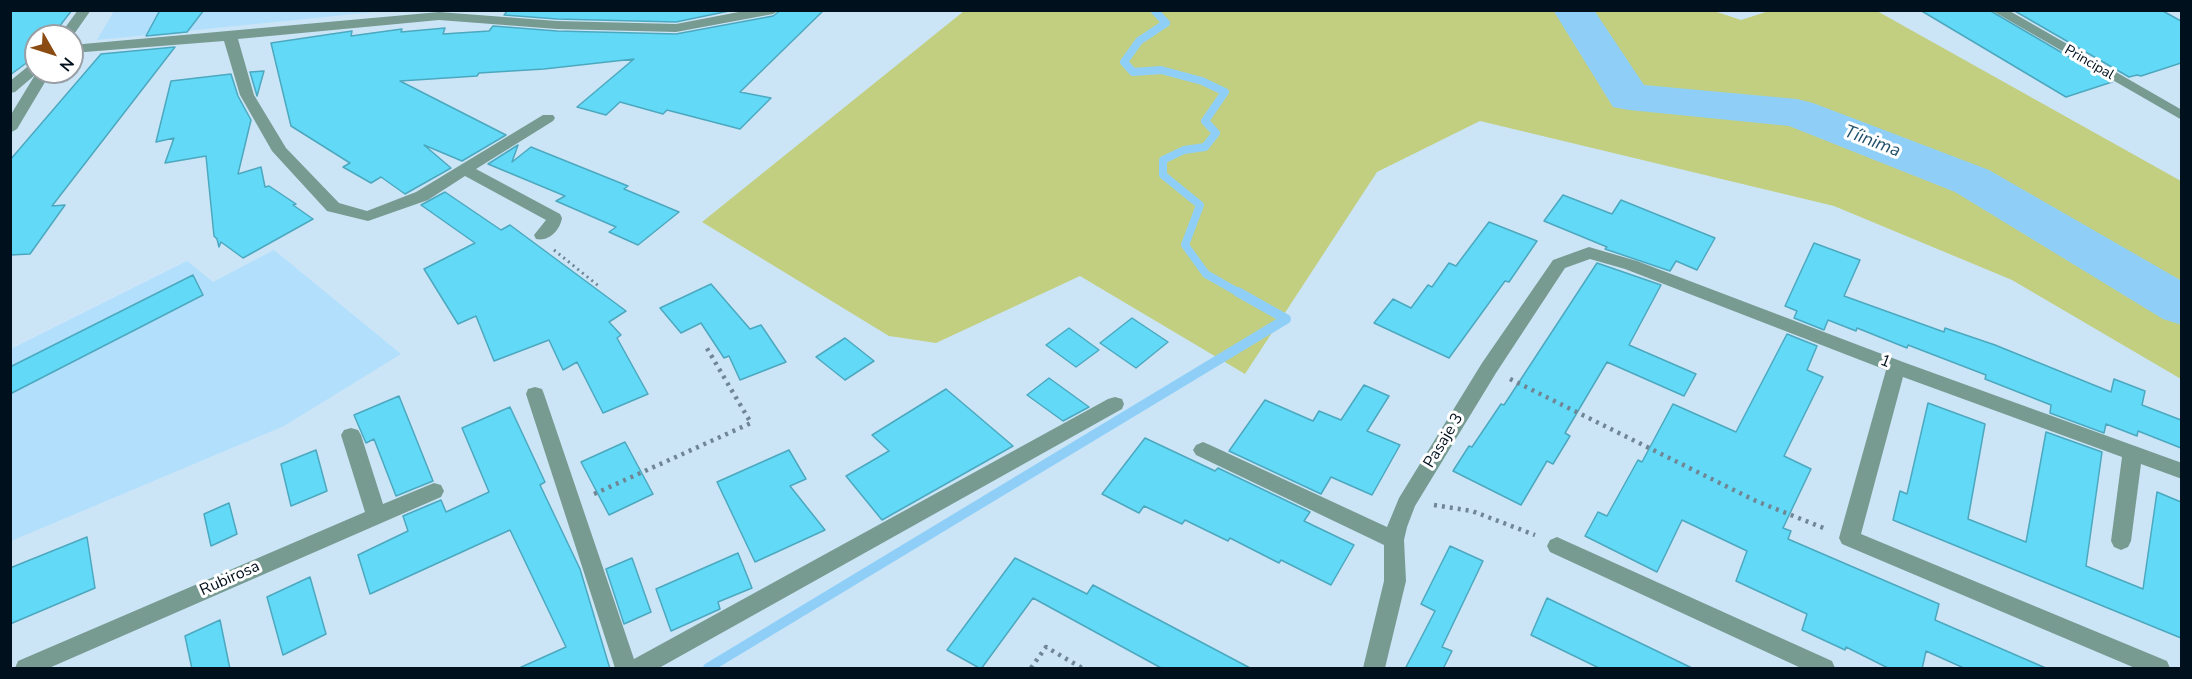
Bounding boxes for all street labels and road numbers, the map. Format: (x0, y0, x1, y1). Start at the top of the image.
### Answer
street label: Principal (2061, 42, 2117, 84)
street label: 1 (1877, 351, 1893, 373)
street label: Pasaje 3 (1420, 410, 1468, 472)
street label: Rubirosa (197, 557, 263, 601)

